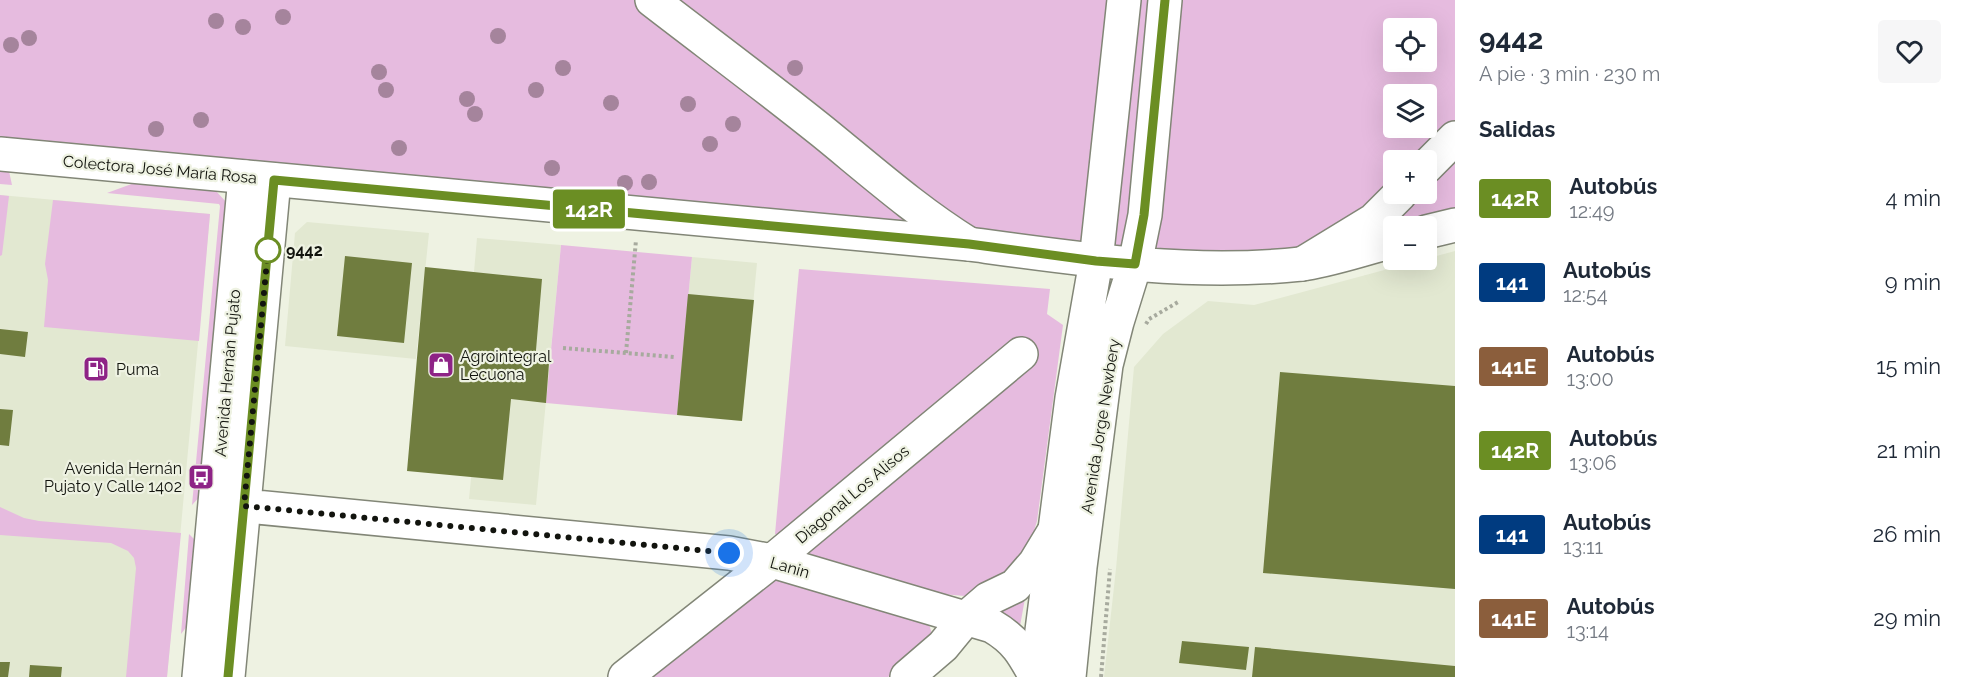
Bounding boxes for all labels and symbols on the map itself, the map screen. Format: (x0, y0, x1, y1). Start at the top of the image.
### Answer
street label: Colectora José María Rosa (62, 152, 258, 187)
line badge: 142R (547, 190, 631, 228)
marker: 9442 (255, 237, 281, 263)
place label: 9442 (286, 241, 323, 260)
street label: Avenida Hernán Pujato (211, 288, 244, 458)
street label: Avenida Jorge Newbery (1077, 337, 1124, 515)
place label: Agrointegral Lecuona (460, 347, 552, 384)
shop icon: Agrointegral Lecuona (426, 350, 456, 380)
fuel station icon: Puma (81, 354, 111, 384)
place label: Puma (116, 360, 159, 379)
street label: Diagonal Los Alisos (792, 441, 913, 548)
place label: Avenida Hernán Pujato y Calle 1402 (44, 459, 182, 496)
bus stop icon: Avenida Hernán Pujato y Calle 1402 (186, 462, 216, 492)
your location (714, 538, 744, 568)
street label: Lanin (768, 553, 812, 582)

